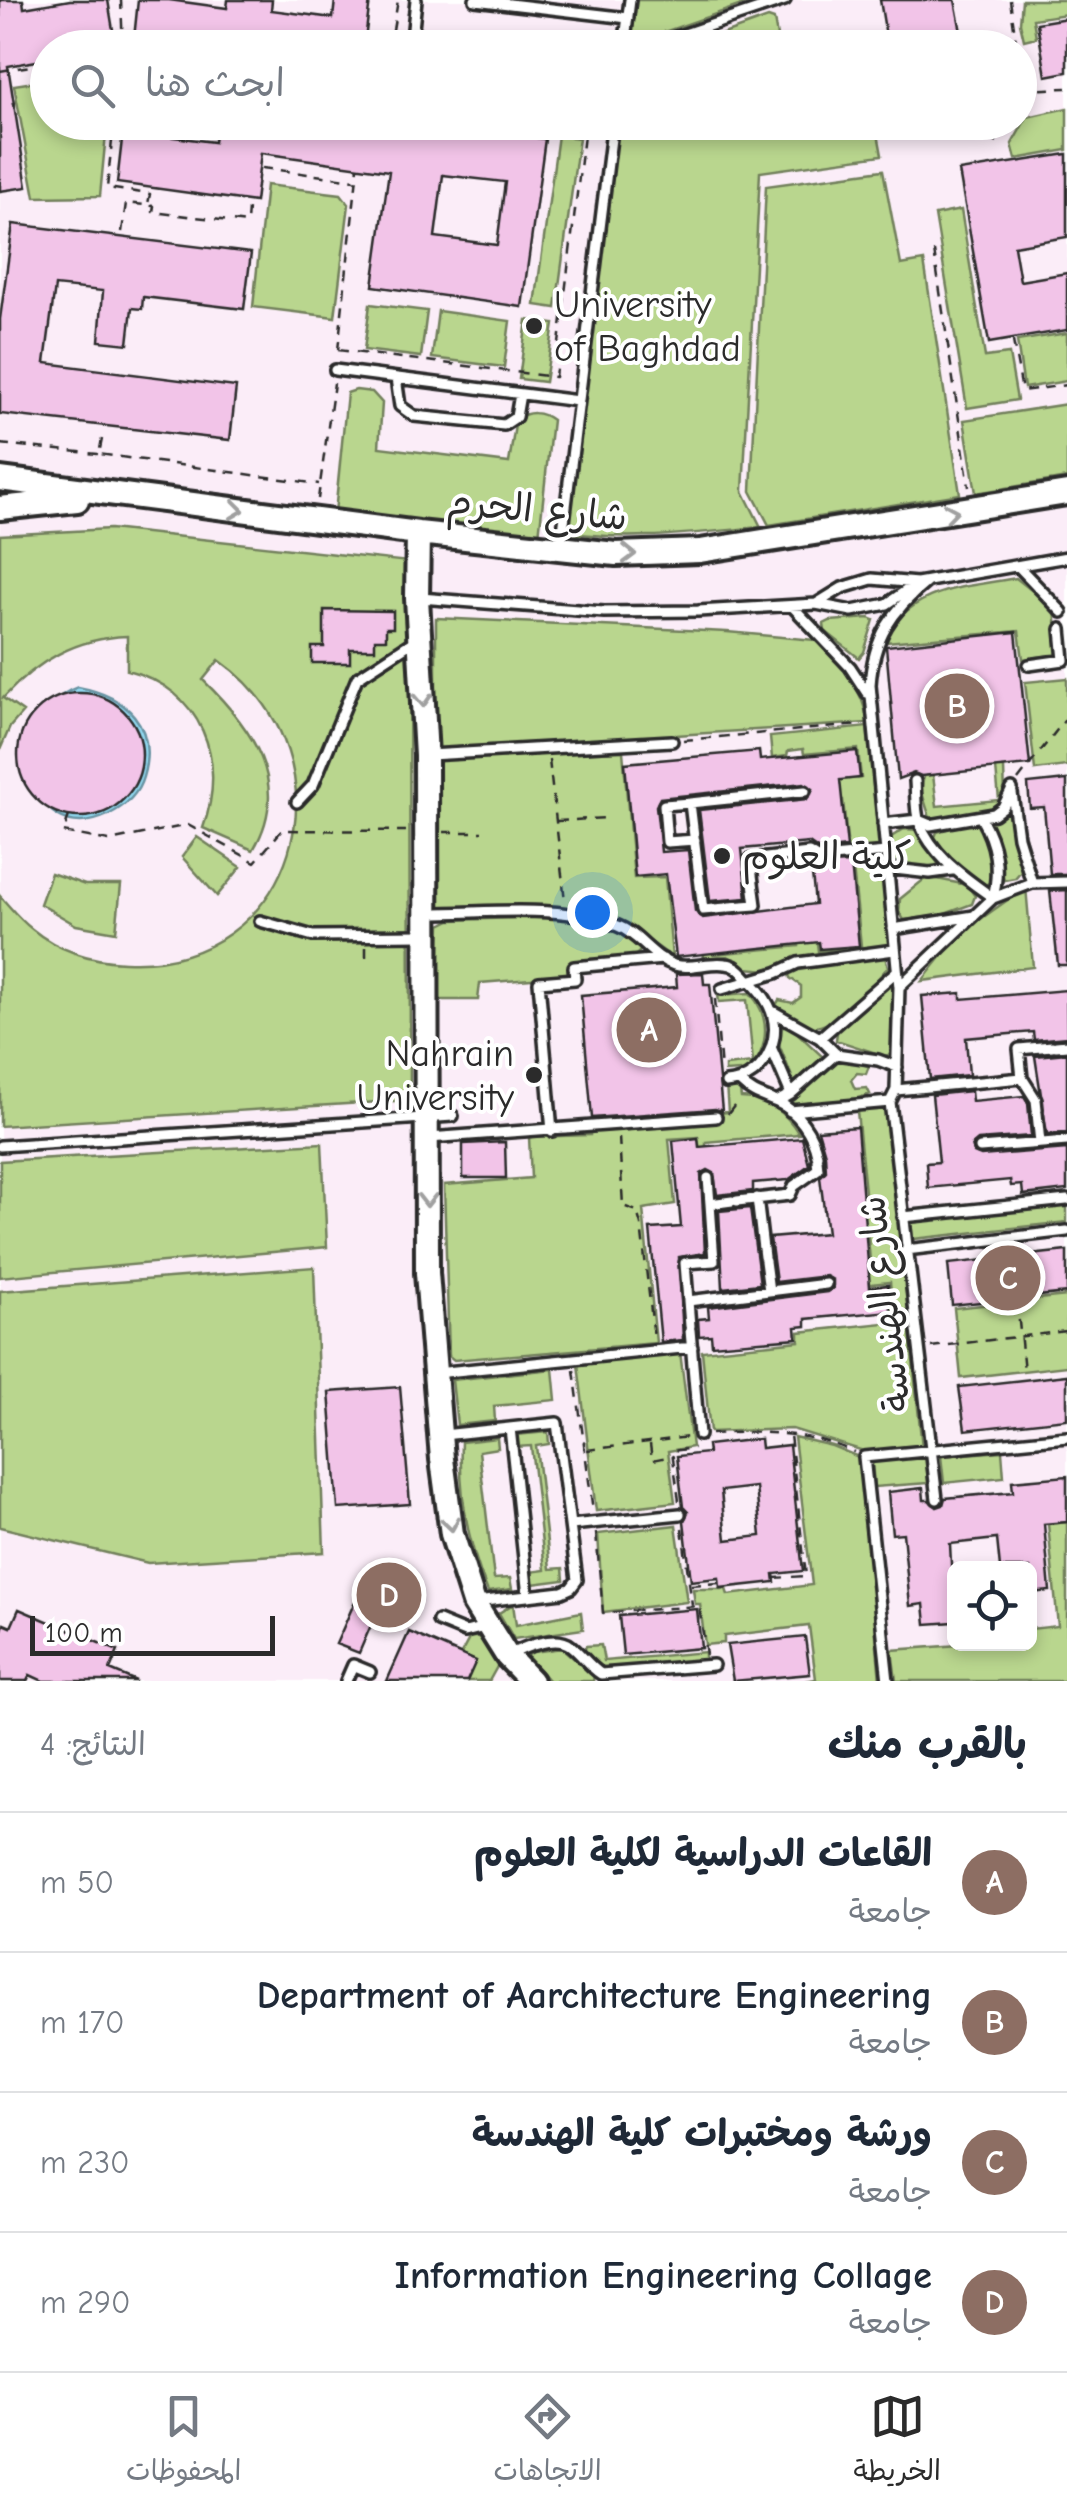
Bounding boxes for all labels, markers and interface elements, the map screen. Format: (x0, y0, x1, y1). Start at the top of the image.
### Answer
search box (30, 30, 1037, 140)
icon: search (65, 58, 120, 113)
text: ابحث هنا (145, 62, 285, 106)
place label: University of Baghdad (554, 283, 741, 371)
marker: University of Baghdad (523, 315, 545, 337)
street label: شارع الحرم (444, 480, 629, 546)
one-way arrow (229, 499, 245, 520)
one-way arrow (943, 502, 959, 523)
one-way arrow (622, 543, 638, 565)
pin: B (924, 668, 990, 744)
one-way arrow (412, 693, 433, 709)
place label: كلية العلوم (742, 835, 912, 885)
marker: كلية العلوم (711, 845, 733, 867)
your location (567, 887, 618, 938)
pin: A (616, 992, 682, 1068)
place label: Nahrain University (357, 1032, 514, 1120)
marker: Nahrain University (523, 1064, 545, 1086)
street label: شارع الهندسة (850, 1193, 924, 1414)
one-way arrow (416, 1194, 438, 1209)
pin: C (976, 1240, 1040, 1316)
one-way arrow (440, 1516, 461, 1532)
pin: D (356, 1558, 422, 1632)
map controls (947, 1561, 1037, 1651)
button: locate (947, 1561, 1037, 1651)
scale bar (30, 1611, 275, 1656)
text: 100 m (45, 1617, 123, 1649)
text: بالقرب منك (828, 1720, 1027, 1769)
text: النتائج: 4 (40, 1726, 146, 1763)
text: القاعات الدراسية لكلية العلوم (474, 1832, 932, 1876)
text: 50 m (40, 1864, 114, 1901)
text: A (986, 1864, 1003, 1901)
text: جامعة (849, 1893, 932, 1930)
text: Department of Aarchitecture Engineering (257, 1974, 932, 2018)
text: 170 m (40, 2004, 124, 2041)
text: B (985, 2004, 1004, 2041)
text: جامعة (849, 2024, 932, 2061)
text: ورشة ومختبرات كلية الهندسة (472, 2112, 932, 2156)
text: 230 m (40, 2144, 130, 2181)
text: C (985, 2144, 1004, 2181)
text: جامعة (849, 2173, 932, 2210)
text: Information Engineering Collage (395, 2254, 932, 2298)
text: 290 m (40, 2284, 130, 2321)
text: D (985, 2284, 1004, 2321)
text: جامعة (849, 2304, 932, 2341)
tab: المحفوظات (126, 2389, 241, 2495)
tab: الاتجاهات (493, 2389, 602, 2495)
tab: الخريطة (854, 2389, 941, 2495)

